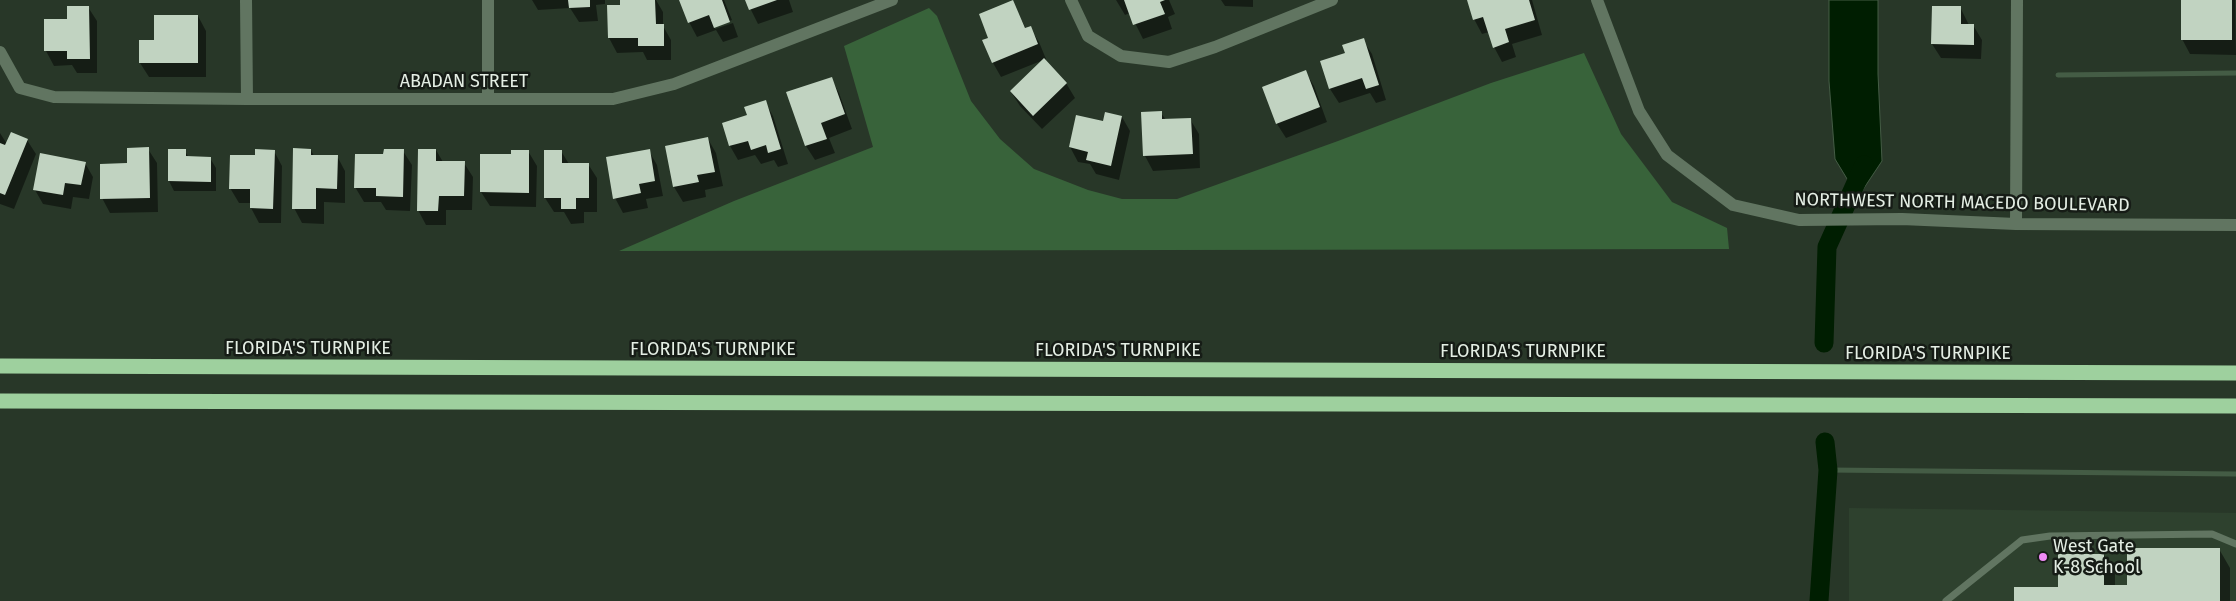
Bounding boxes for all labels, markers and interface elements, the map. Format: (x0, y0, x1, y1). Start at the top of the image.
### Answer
street label: ABADAN STREET (400, 71, 528, 93)
street label: NORTHWEST NORTH MACEDO BOULEVARD (1794, 189, 2130, 217)
street label: FLORIDA'S TURNPIKE (225, 338, 391, 360)
street label: FLORIDA'S TURNPIKE (630, 339, 796, 361)
street label: FLORIDA'S TURNPIKE (1035, 340, 1201, 362)
street label: FLORIDA'S TURNPIKE (1440, 341, 1606, 363)
street label: FLORIDA'S TURNPIKE (1845, 343, 2011, 365)
place label: West Gate K-8 School (2053, 536, 2140, 578)
marker: West Gate K-8 School (2037, 551, 2049, 563)

